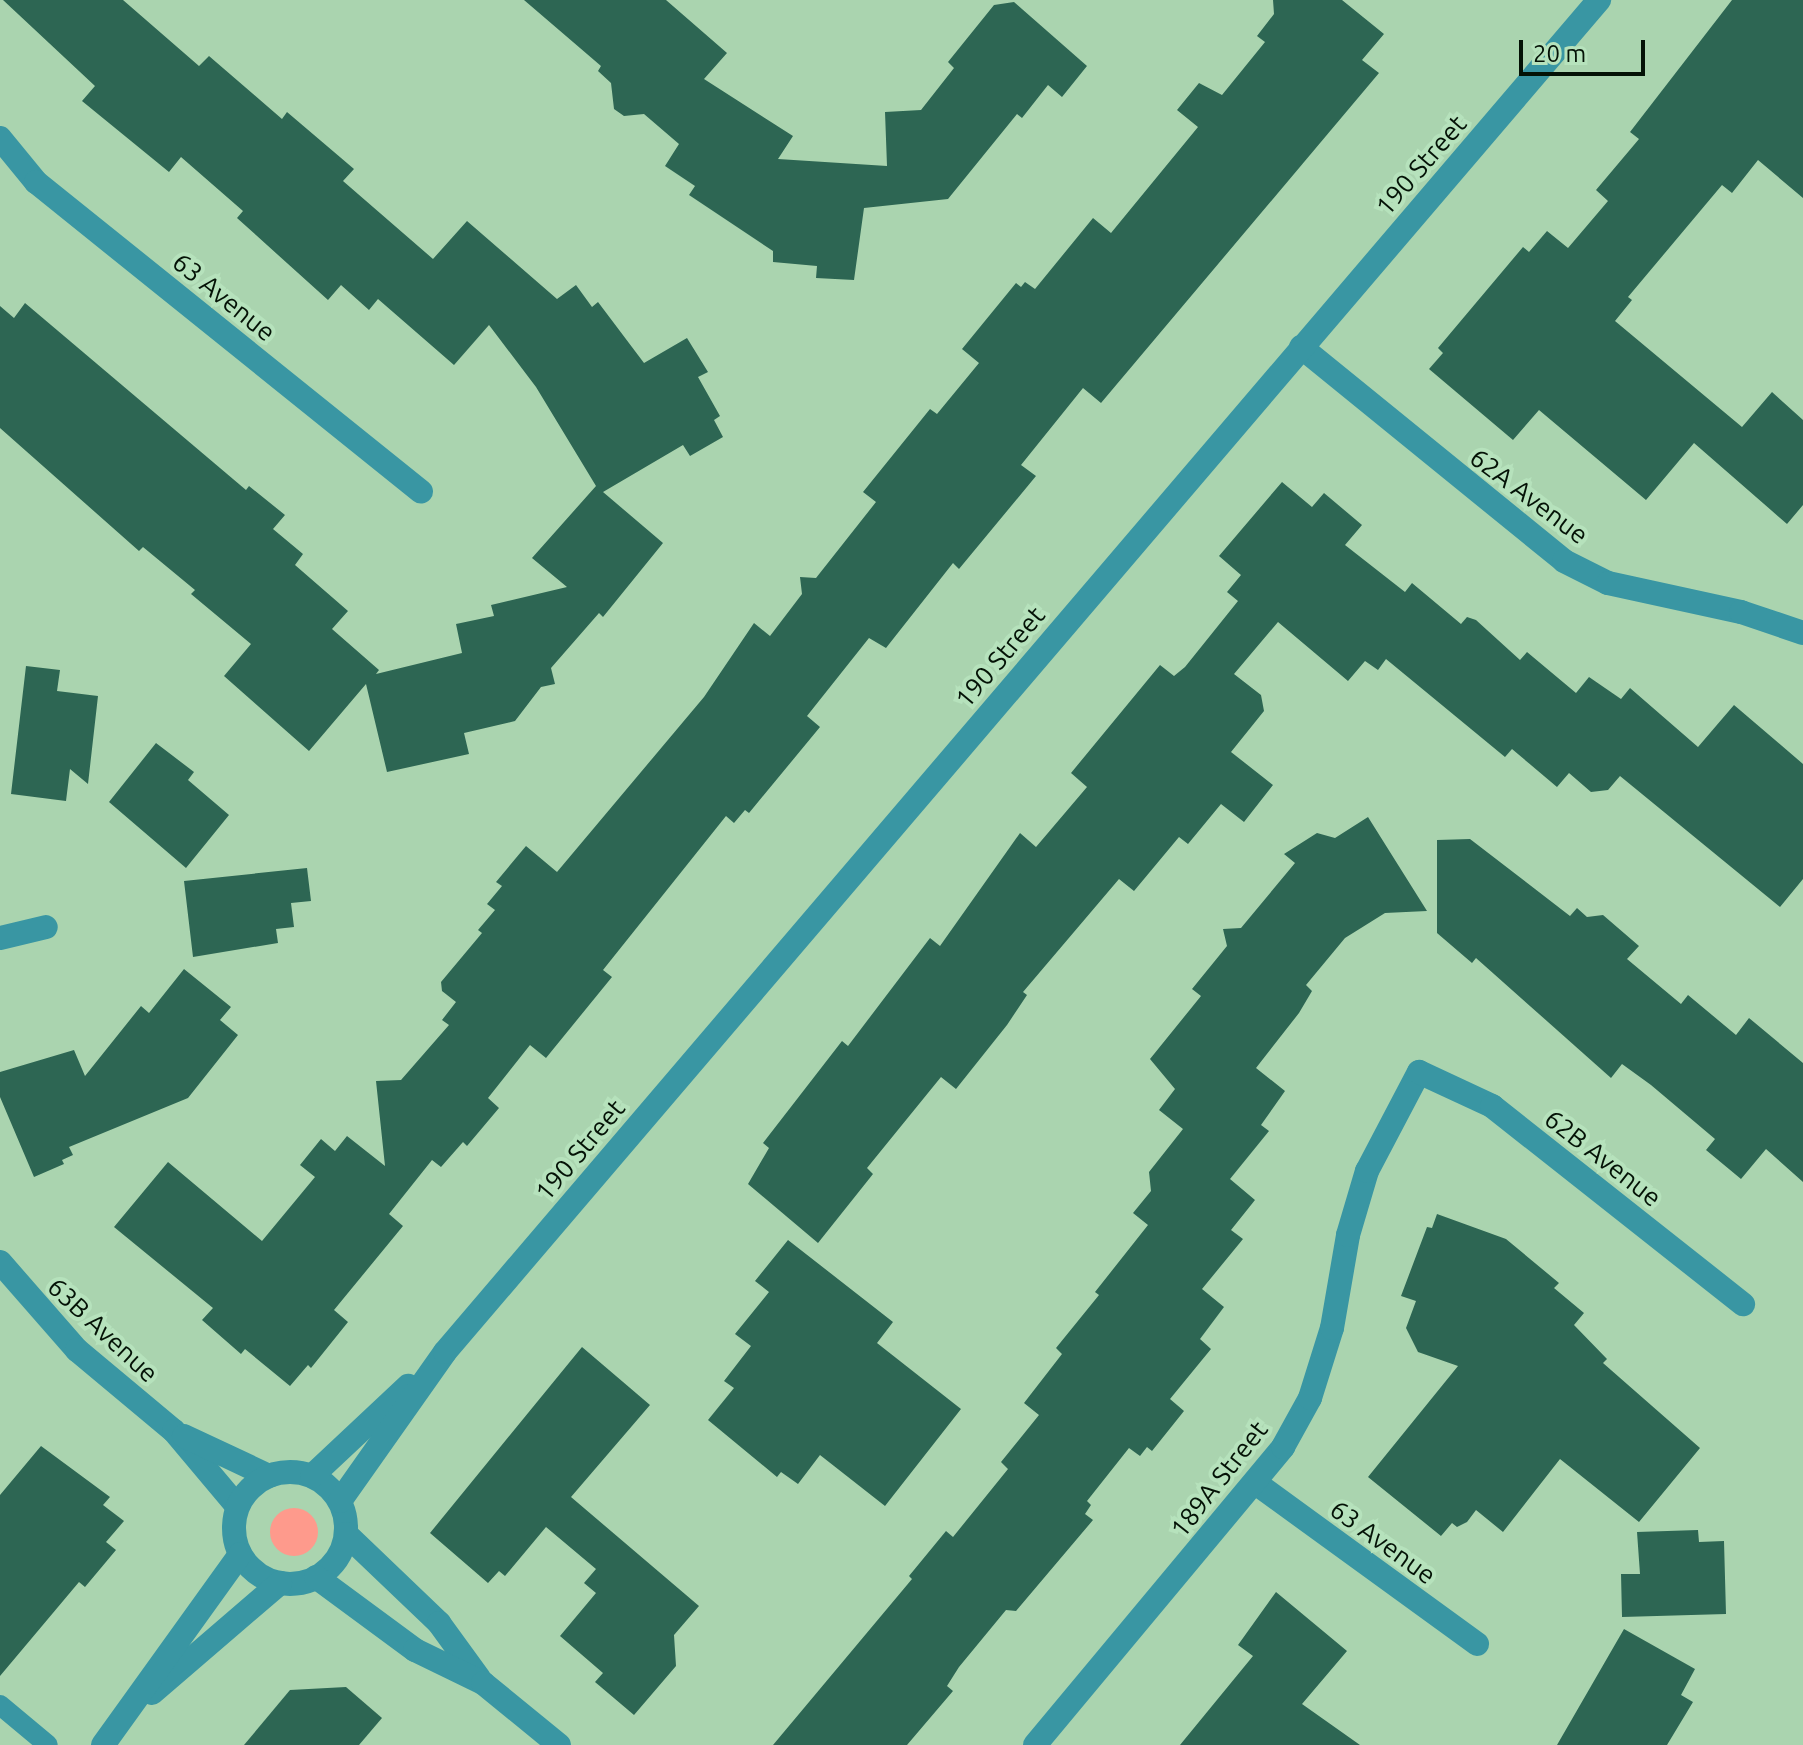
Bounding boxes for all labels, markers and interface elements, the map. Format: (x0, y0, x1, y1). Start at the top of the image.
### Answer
scale bar (1523, 24, 1649, 74)
text: 20 m (1533, 40, 1586, 67)
street label: 190 Street (1369, 109, 1473, 221)
street label: 63 Avenue (166, 246, 282, 348)
street label: 62A Avenue (1464, 441, 1594, 551)
street label: 190 Street (949, 600, 1051, 714)
street label: 190 Street (529, 1093, 631, 1207)
street label: 62B Avenue (1538, 1103, 1668, 1213)
street label: 63B Avenue (41, 1271, 165, 1389)
street label: 189A Street (1164, 1414, 1274, 1544)
street label: 63 Avenue (1324, 1493, 1442, 1591)

